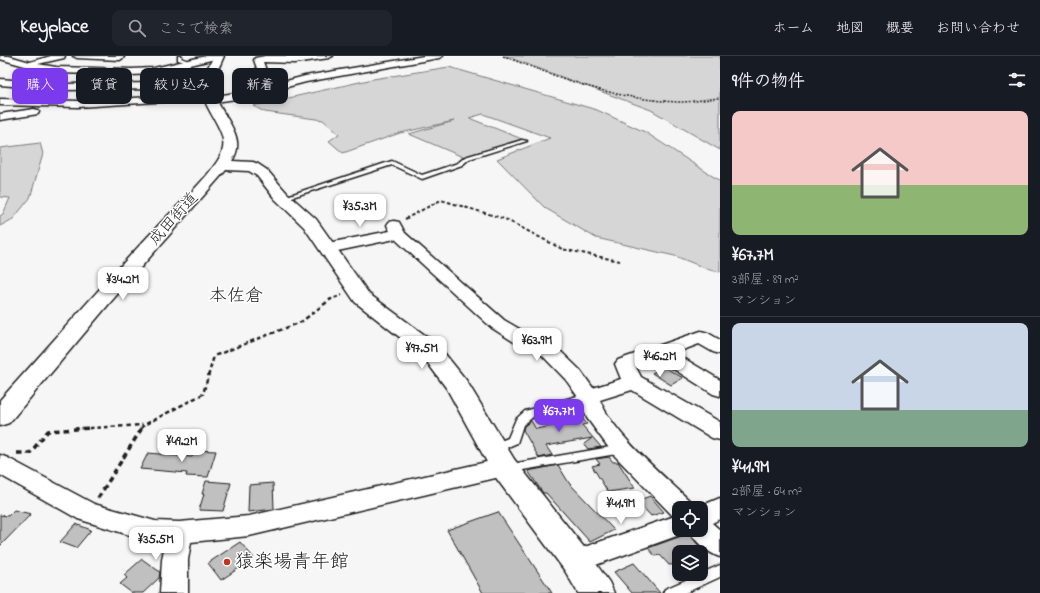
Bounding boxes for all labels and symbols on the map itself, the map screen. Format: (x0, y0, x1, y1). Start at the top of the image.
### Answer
street label: 成田街道 (144, 187, 204, 251)
pin: ¥35.3M (327, 194, 393, 228)
pin: ¥34.2M (90, 267, 156, 301)
district label: 本佐倉 (209, 284, 263, 310)
pin: ¥63.9M (504, 328, 570, 362)
pin: ¥97.5M (389, 336, 455, 370)
pin: ¥46.2M (627, 344, 693, 378)
pin: ¥67.7M (526, 399, 592, 433)
pin: ¥49.2M (149, 429, 215, 463)
pin: ¥41.9M (588, 491, 654, 525)
pin: ¥35.5M (123, 527, 189, 561)
place label: 猿楽場青年館 (235, 549, 349, 576)
marker: 猿楽場青年館 (222, 557, 232, 567)

